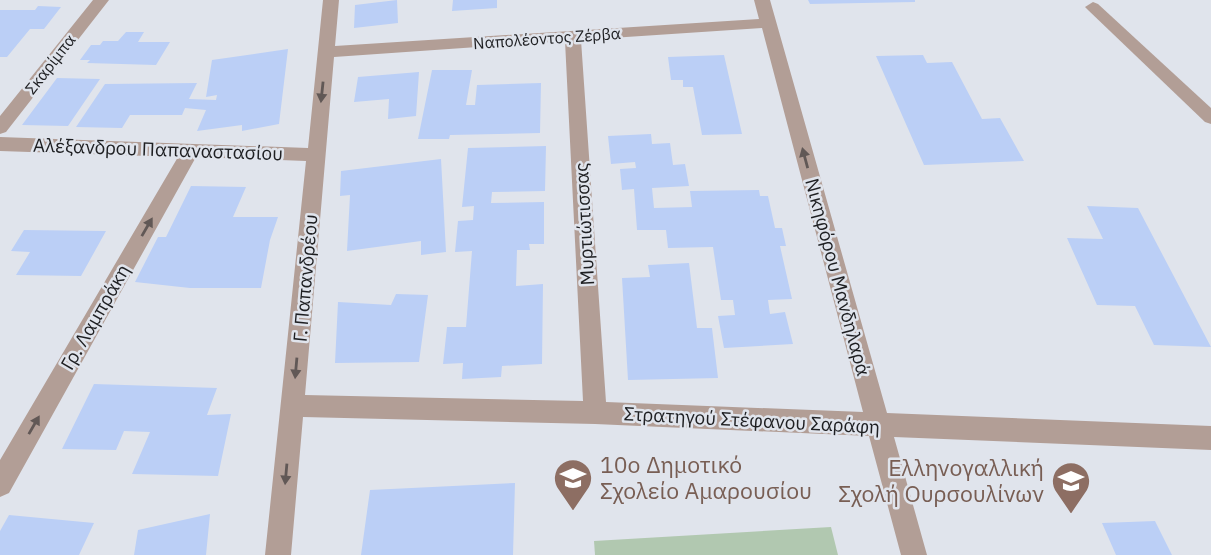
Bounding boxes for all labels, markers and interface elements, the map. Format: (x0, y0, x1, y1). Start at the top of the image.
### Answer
street label: Ναπολέοντος Ζέρβα (472, 23, 622, 53)
street label: Σκαρίμπα (20, 30, 80, 98)
one-way arrow (316, 82, 327, 104)
street label: Αλέξανδρου Παπαναστασίου (33, 133, 283, 165)
one-way arrow (799, 147, 810, 169)
street label: Μυρτιώτισσας (569, 162, 599, 286)
street label: Νικηφόρου Μανδηλαρά (800, 176, 876, 378)
street label: Γ. Παπανδρέου (287, 213, 323, 343)
one-way arrow (141, 218, 153, 237)
street label: Γρ. Λαμπράκη (55, 260, 135, 374)
one-way arrow (290, 357, 301, 379)
street label: Στρατηγού Στέφανου Σαράφη (623, 401, 881, 439)
one-way arrow (28, 415, 40, 434)
place label: 10ο Δημοτικό Σχολείο Αμαρουσίου (600, 449, 812, 505)
place label: Ελληνογαλλική Σχολή Ουρσουλίνων (838, 452, 1044, 508)
school or university icon: 10ο Δημοτικό Σχολείο Αμαρουσίου (552, 457, 594, 512)
school or university icon: Ελληνογαλλική Σχολή Ουρσουλίνων (1050, 460, 1092, 515)
one-way arrow (280, 463, 291, 485)

